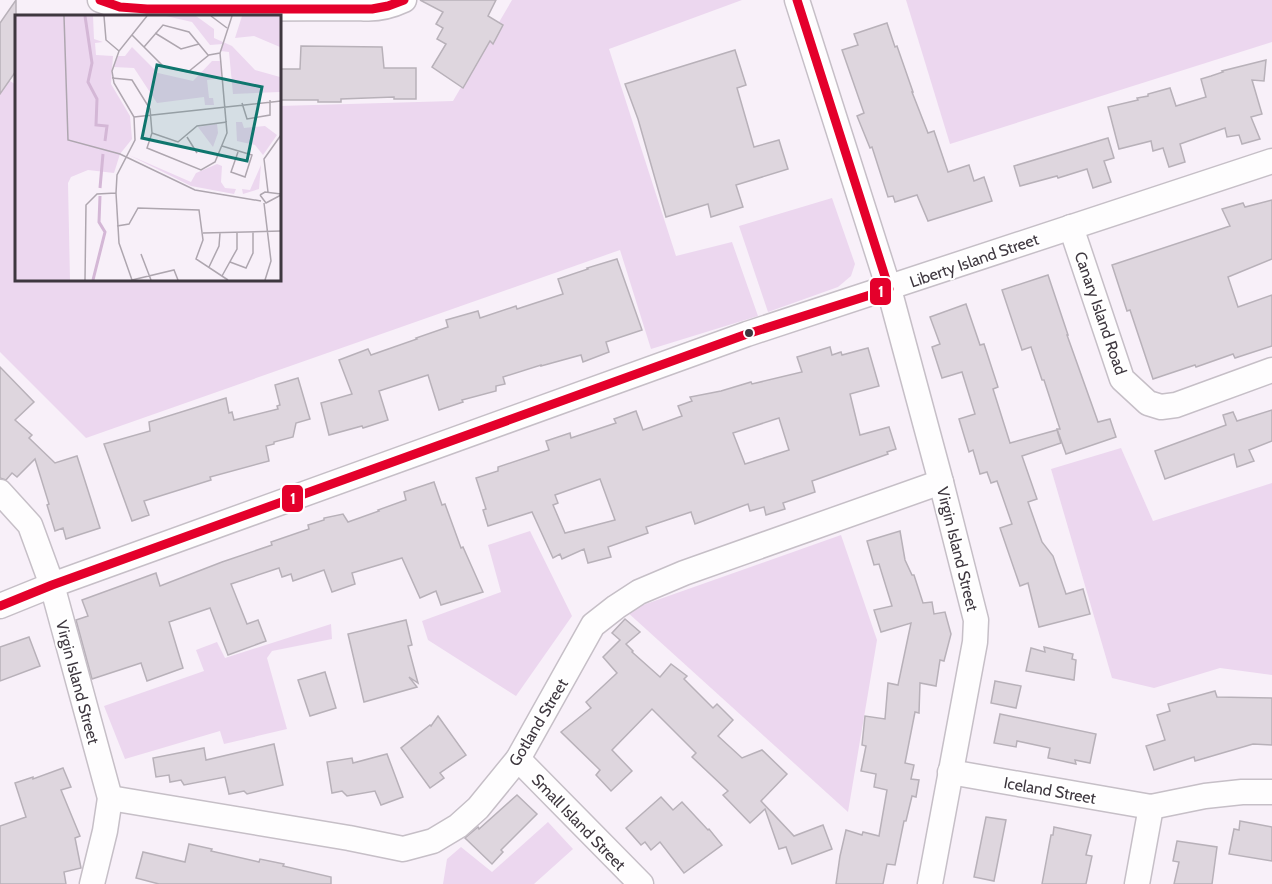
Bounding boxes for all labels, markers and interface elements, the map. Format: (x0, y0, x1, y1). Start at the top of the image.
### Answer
inset map (15, 15, 280, 280)
street label: Liberty Island Street (907, 229, 1042, 291)
street label: Canary Island Road (1071, 249, 1131, 377)
line badge: 1 (869, 277, 892, 306)
text: 1 (878, 282, 884, 301)
unlabelled marker (743, 327, 755, 339)
line badge: 1 (281, 484, 304, 513)
street label: Virgin Island Street (933, 485, 982, 614)
text: 1 (290, 489, 296, 508)
street label: Virgin Island Street (52, 618, 103, 747)
street label: Gotland Street (505, 675, 572, 769)
street label: Small Island Street (528, 770, 630, 875)
street label: Iceland Street (1002, 773, 1098, 808)

